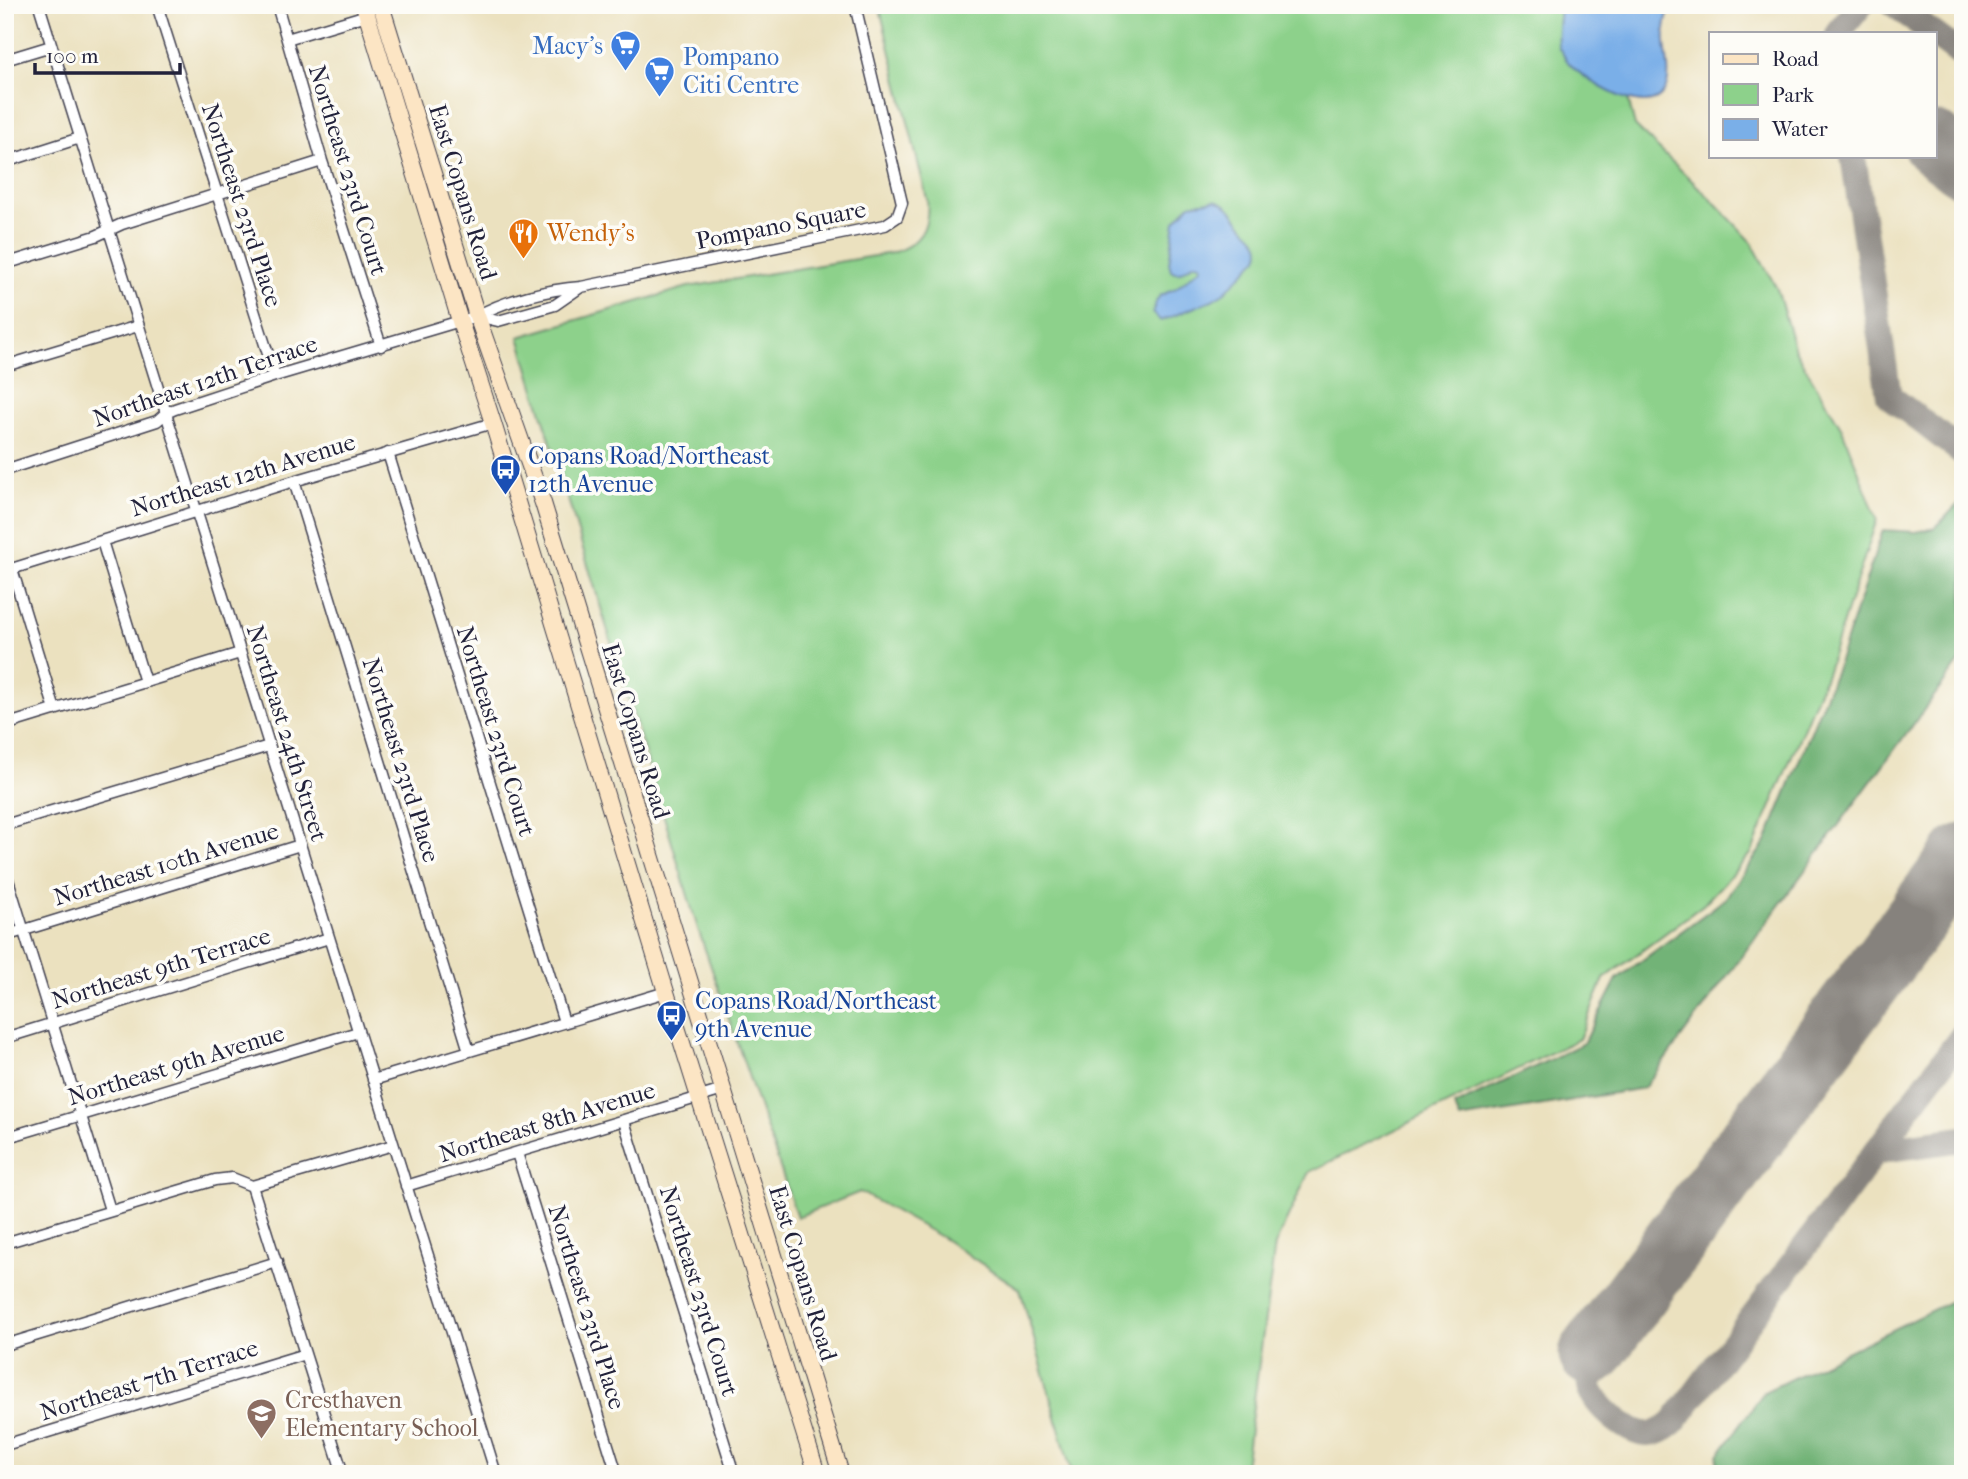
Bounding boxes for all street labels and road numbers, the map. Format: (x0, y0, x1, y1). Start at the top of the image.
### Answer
street label: Northeast 23rd Court (303, 61, 393, 279)
street label: Northeast 23rd Place (196, 100, 288, 311)
street label: East Copans Road (423, 101, 503, 284)
street label: Pompano Square (694, 195, 869, 255)
street label: Northeast 12th Terrace (89, 329, 321, 433)
street label: Northeast 12th Avenue (127, 427, 359, 522)
street label: Northeast 24th Street (241, 622, 333, 845)
street label: Northeast 23rd Court (451, 622, 541, 840)
street label: East Copans Road (596, 640, 676, 823)
street label: Northeast 23rd Place (357, 654, 445, 866)
street label: Northeast 10th Avenue (50, 816, 282, 912)
street label: Northeast 9th Terrace (48, 921, 274, 1015)
street label: Northeast 9th Avenue (64, 1019, 288, 1111)
street label: Northeast 8th Avenue (436, 1076, 658, 1168)
street label: Northeast 23rd Court (654, 1182, 744, 1400)
street label: East Copans Road (763, 1182, 843, 1365)
street label: Northeast 23rd Place (543, 1201, 631, 1413)
street label: Northeast 7th Terrace (37, 1333, 261, 1426)

